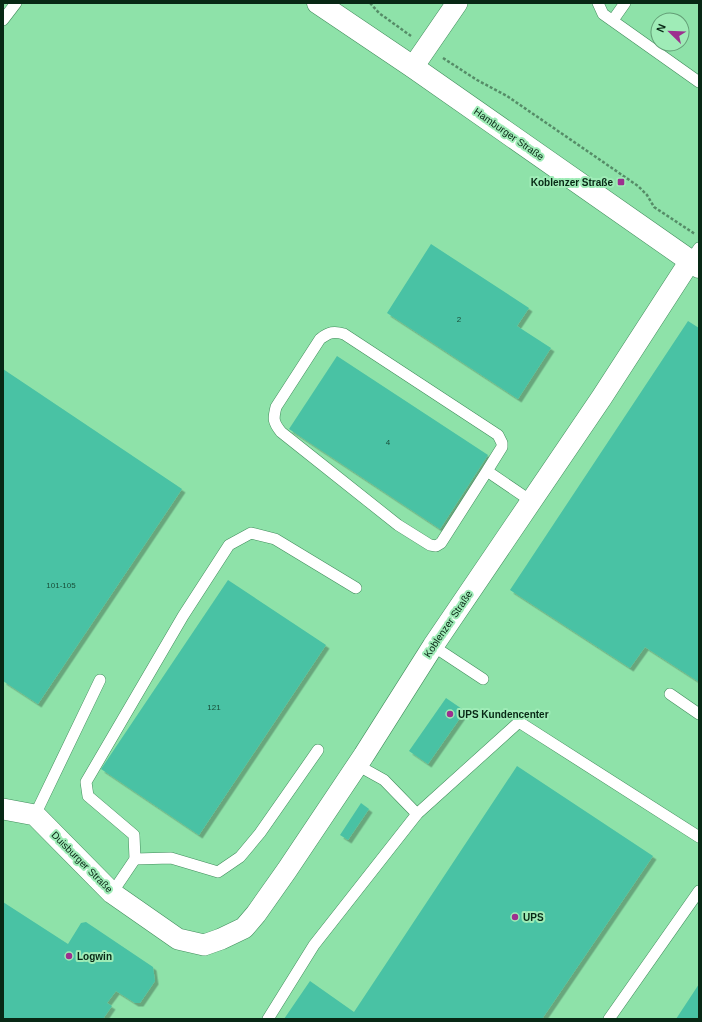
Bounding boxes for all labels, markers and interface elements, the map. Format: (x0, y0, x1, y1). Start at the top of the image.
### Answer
north arrow (650, 12, 690, 52)
text: N (654, 22, 668, 34)
street label: Hamburger Straße (472, 106, 546, 163)
place label: Koblenzer Straße (531, 177, 613, 188)
marker: Koblenzer Straße (616, 177, 626, 187)
house number: 2 (457, 315, 462, 324)
house number: 4 (386, 438, 391, 447)
house number: 101-105 (46, 581, 76, 590)
street label: Koblenzer Straße (422, 588, 475, 659)
house number: 121 (207, 703, 221, 712)
marker: UPS Kundencenter (445, 709, 455, 719)
place label: UPS Kundencenter (458, 709, 549, 720)
street label: Duisburger Straße (49, 829, 115, 895)
marker: UPS (510, 912, 520, 922)
place label: UPS (523, 912, 544, 923)
marker: Logwin (64, 951, 74, 961)
place label: Logwin (77, 951, 112, 962)

